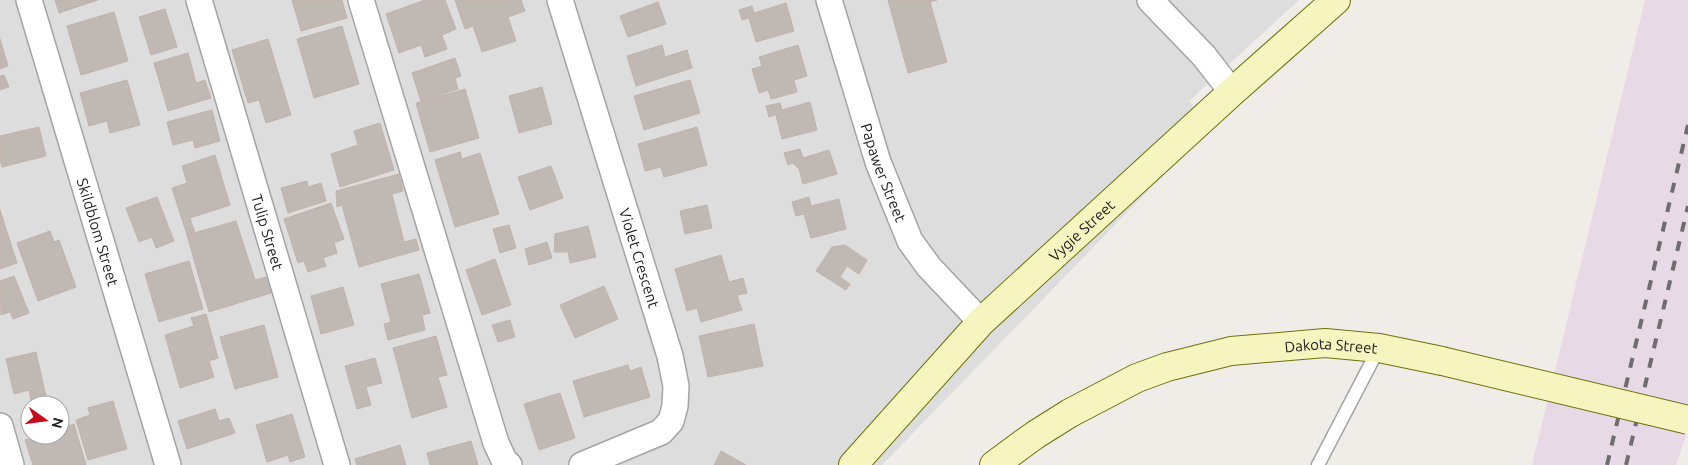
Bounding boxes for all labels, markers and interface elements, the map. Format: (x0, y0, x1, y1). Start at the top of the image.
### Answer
street label: Papawer Street (858, 121, 910, 224)
street label: Skildblom Street (74, 176, 122, 288)
street label: Tulip Street (249, 192, 287, 272)
street label: Vygie Street (1045, 196, 1118, 264)
street label: Violet Crescent (616, 206, 663, 310)
street label: Dakota Street (1284, 334, 1378, 356)
north arrow (20, 395, 70, 445)
text: N (49, 416, 67, 430)

